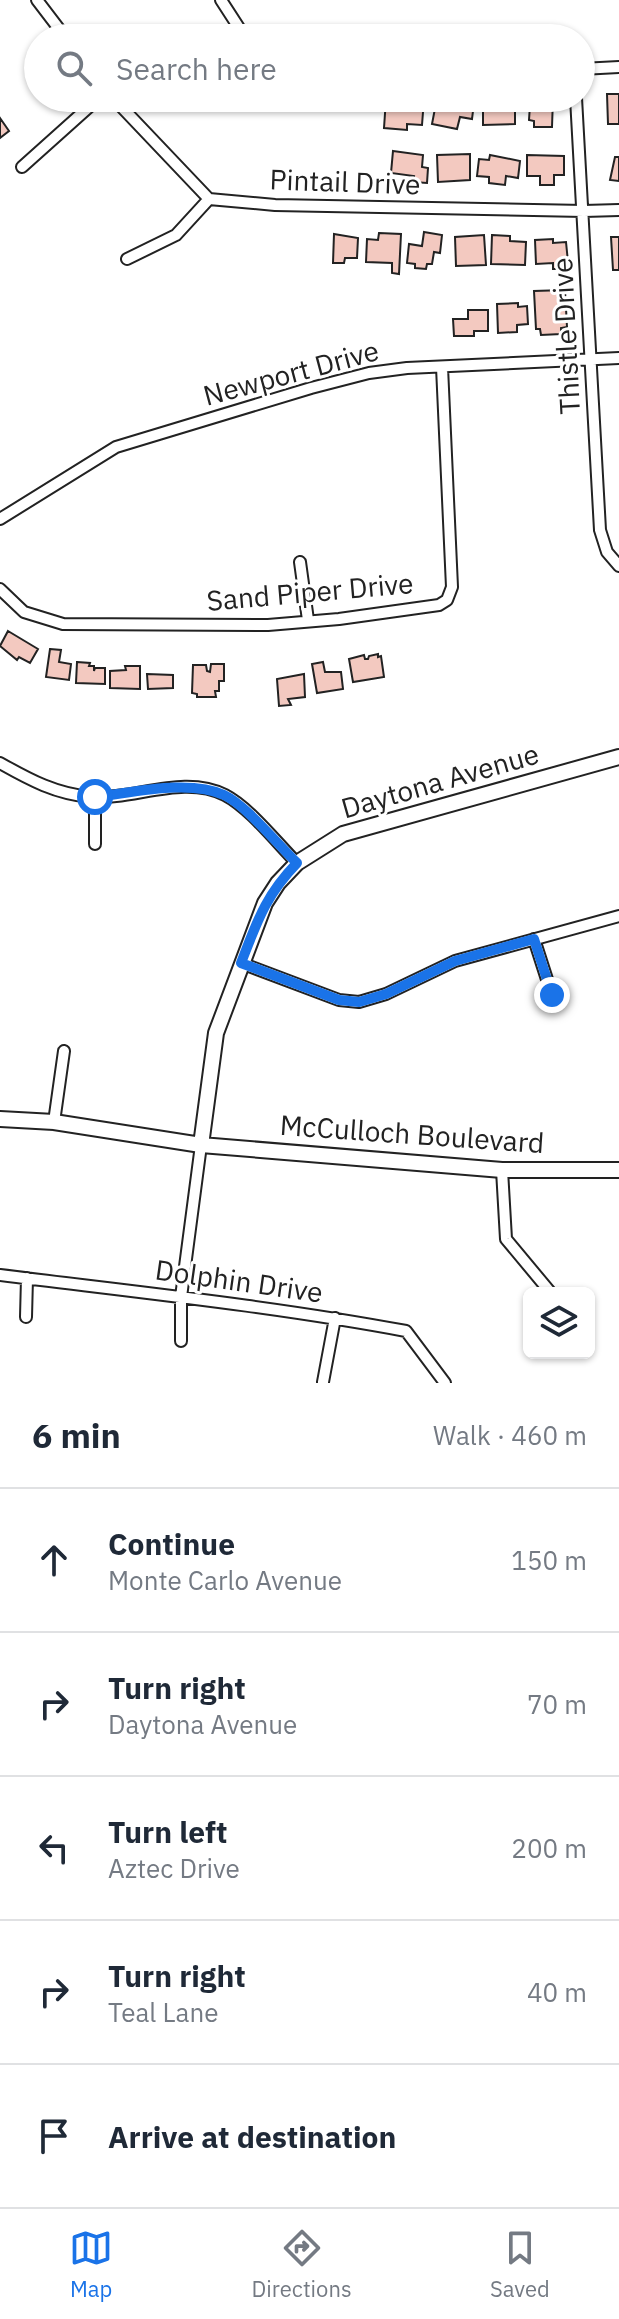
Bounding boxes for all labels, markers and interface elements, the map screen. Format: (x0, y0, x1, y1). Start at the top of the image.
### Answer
search box (24, 24, 595, 112)
icon: search (52, 46, 96, 90)
text: Search here (116, 49, 277, 88)
street label: Pintail Drive (269, 160, 421, 203)
street label: Thistle Drive (543, 257, 588, 415)
street label: Newport Drive (199, 331, 383, 414)
street label: Sand Piper Drive (205, 564, 415, 619)
street label: Daytona Avenue (337, 735, 543, 826)
route start (77, 779, 113, 815)
route end (534, 977, 570, 1013)
street label: McCulloch Boulevard (279, 1106, 545, 1161)
street label: Dolphin Drive (153, 1250, 325, 1311)
map controls (523, 1287, 595, 1359)
button: layers (523, 1287, 595, 1359)
text: 6 min (32, 1413, 121, 1457)
text: Walk · 460 m (433, 1418, 587, 1452)
text: Continue (108, 1524, 235, 1563)
icon: ahead (32, 1538, 76, 1582)
text: 150 m (511, 1543, 587, 1577)
text: Monte Carlo Avenue (108, 1563, 342, 1597)
text: Turn right (108, 1668, 246, 1707)
icon: right (32, 1682, 76, 1726)
text: 70 m (527, 1687, 587, 1721)
text: Daytona Avenue (108, 1707, 297, 1741)
text: Turn left (108, 1812, 227, 1851)
icon: left (32, 1826, 76, 1870)
text: 200 m (511, 1831, 587, 1865)
text: Aztec Drive (108, 1851, 240, 1885)
text: Turn right (108, 1956, 246, 1995)
icon: right (32, 1970, 76, 2014)
text: 40 m (527, 1975, 587, 2009)
text: Teal Lane (108, 1995, 218, 2029)
icon: arrive (32, 2114, 76, 2158)
text: Arrive at destination (108, 2117, 396, 2156)
tab: Map (69, 2226, 113, 2303)
tab: Directions (252, 2226, 352, 2303)
tab: Saved (490, 2226, 550, 2303)

